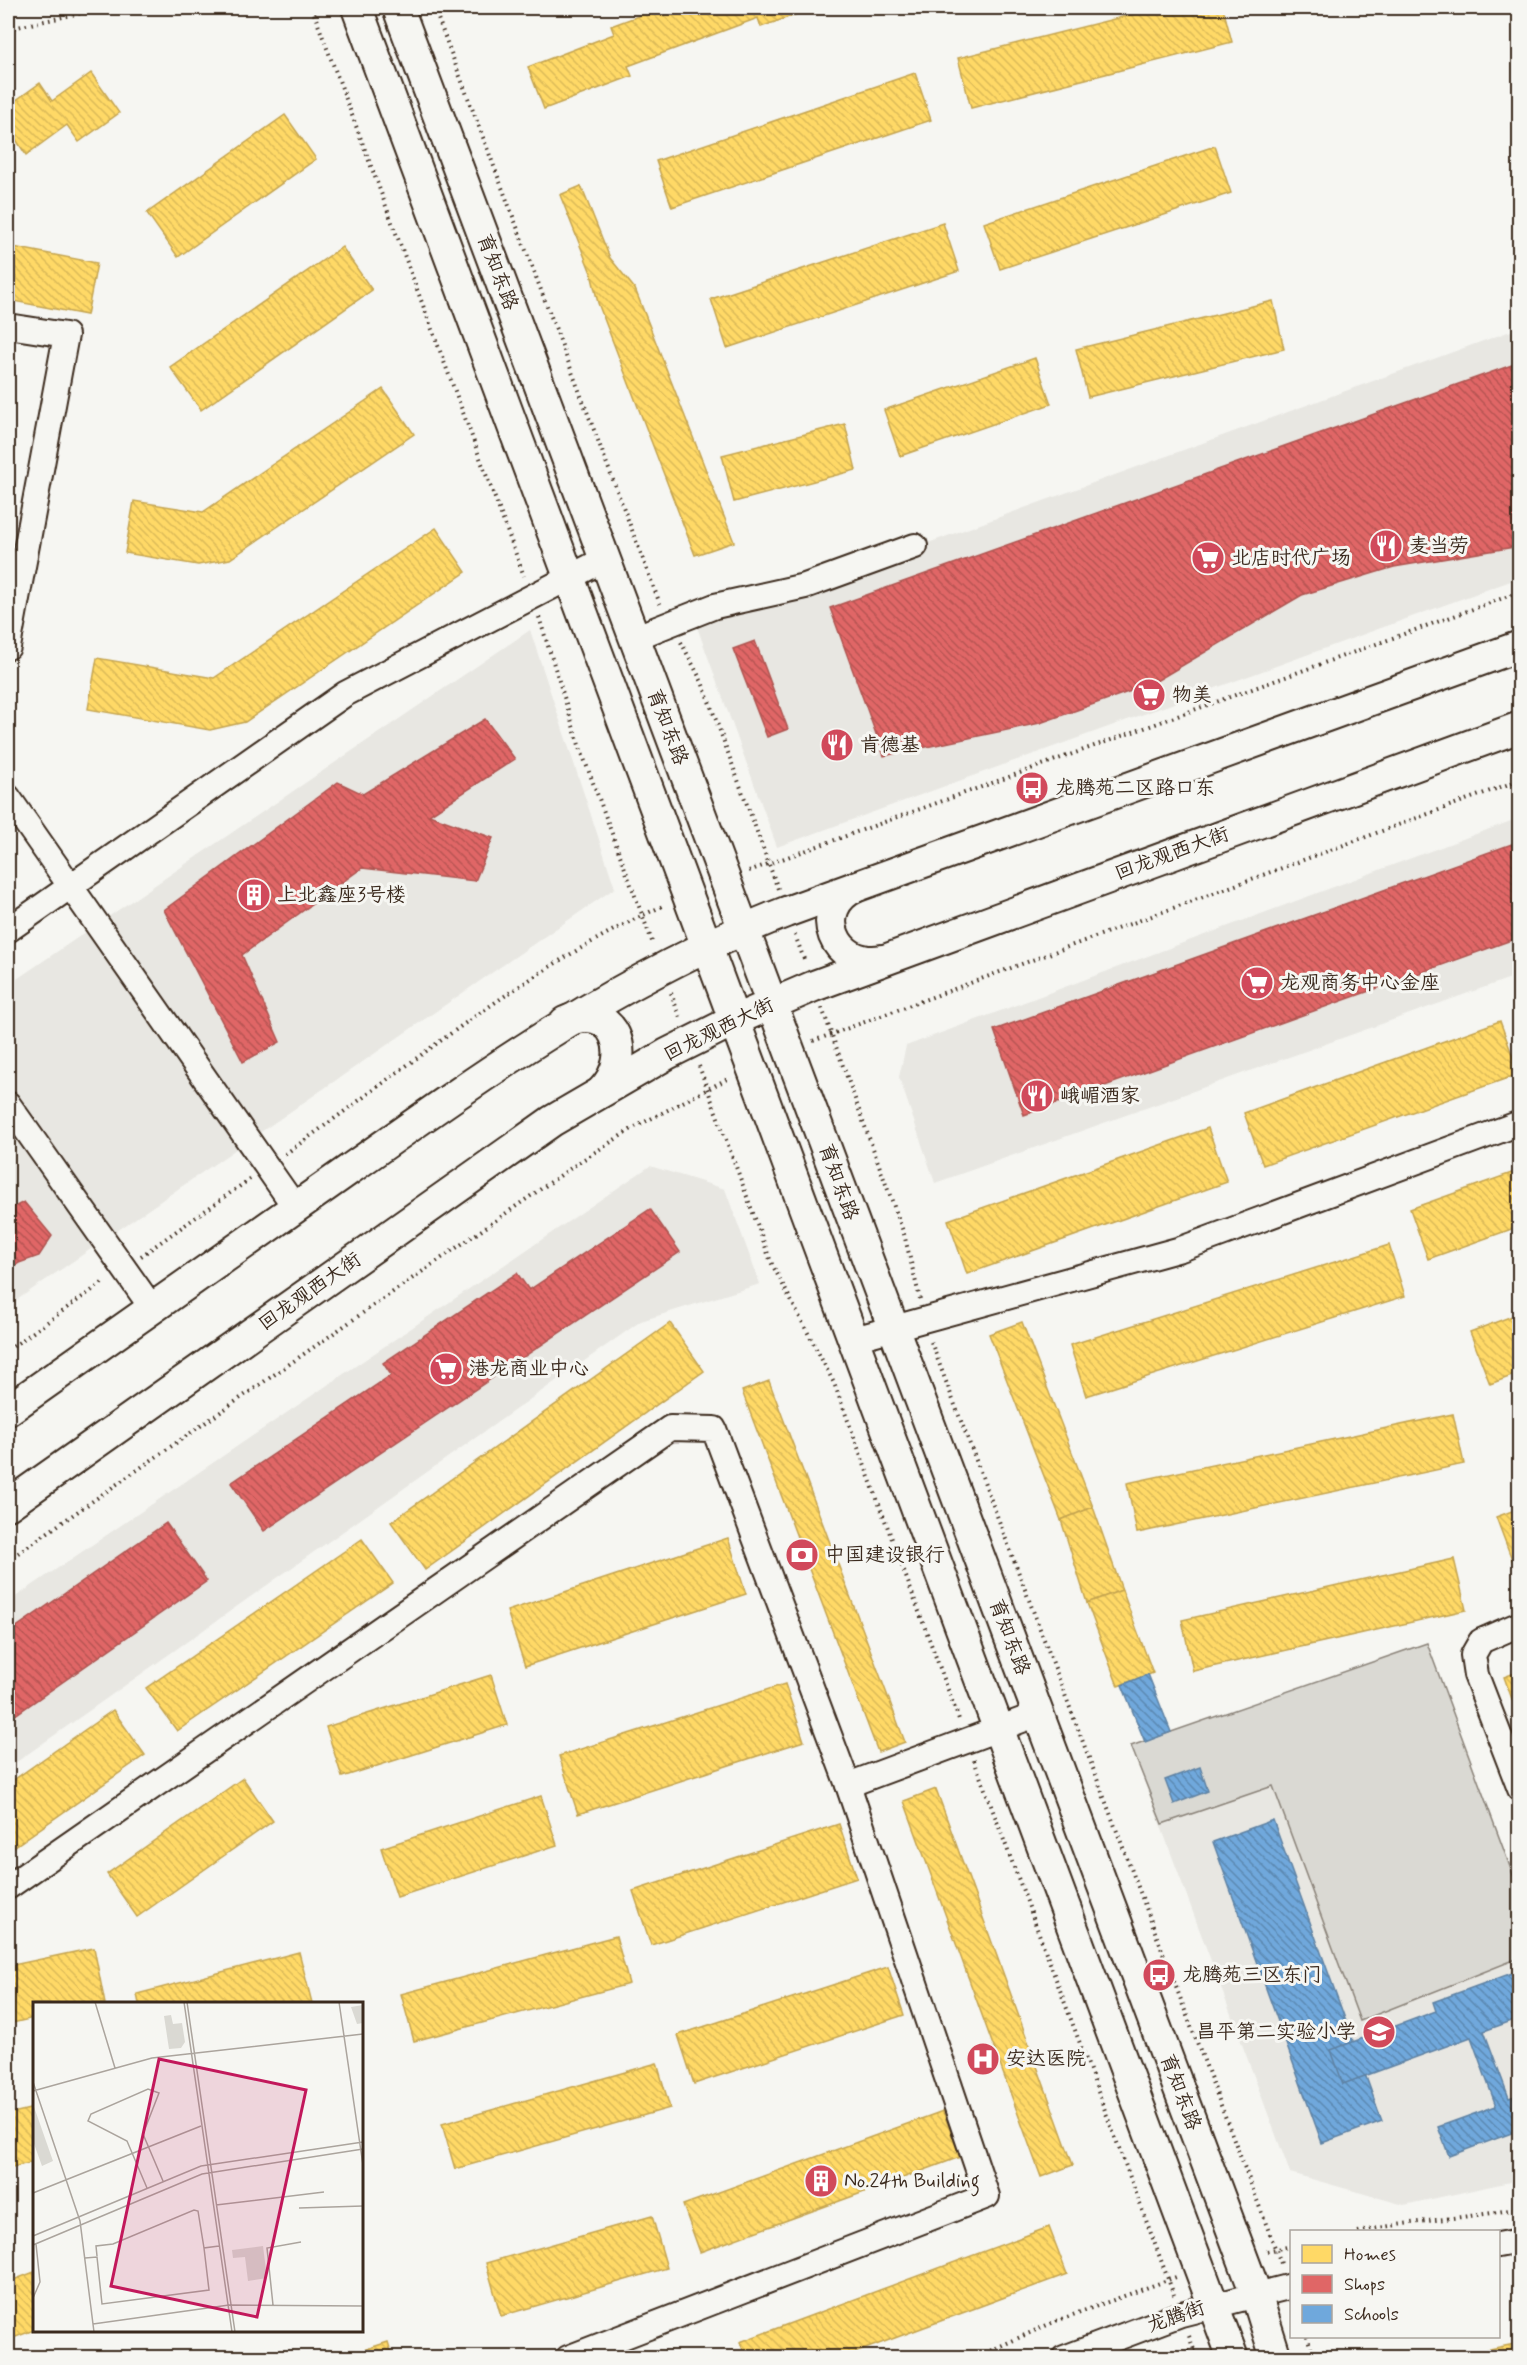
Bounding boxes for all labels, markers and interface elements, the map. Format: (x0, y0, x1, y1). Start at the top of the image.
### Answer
street label: 育知东路 (470, 230, 524, 315)
restaurant icon: 麦当劳 (1368, 528, 1404, 564)
place label: 麦当劳 (1409, 533, 1469, 560)
supermarket icon: 北店时代广场 (1190, 540, 1226, 576)
place label: 北店时代广场 (1231, 545, 1351, 572)
supermarket icon: 物美 (1131, 677, 1167, 713)
place label: 物美 (1172, 682, 1212, 709)
street label: 育知东路 (640, 685, 694, 770)
restaurant icon: 肯德基 (819, 727, 855, 763)
place label: 肯德基 (860, 732, 920, 759)
bus stop icon: 龙腾苑二区路口东 (1014, 770, 1050, 806)
place label: 龙腾苑二区路口东 (1055, 775, 1215, 802)
street label: 回龙观西大街 (1111, 821, 1233, 887)
building icon: 上北鑫座3号楼 (236, 877, 272, 913)
place label: 上北鑫座3号楼 (277, 882, 406, 909)
supermarket icon: 龙观商务中心金座 (1239, 965, 1275, 1001)
place label: 龙观商务中心金座 (1280, 970, 1440, 997)
street label: 回龙观西大街 (659, 992, 779, 1068)
restaurant icon: 峨嵋酒家 (1019, 1078, 1055, 1114)
place label: 峨嵋酒家 (1060, 1083, 1140, 1110)
street label: 育知东路 (812, 1140, 865, 1225)
street label: 回龙观西大街 (253, 1247, 367, 1337)
supermarket icon: 港龙商业中心 (428, 1351, 464, 1387)
place label: 港龙商业中心 (469, 1356, 589, 1383)
bank icon: 中国建设银行 (784, 1537, 820, 1573)
place label: 中国建设银行 (825, 1542, 945, 1569)
street label: 育知东路 (982, 1595, 1036, 1680)
bus stop icon: 龙腾苑三区东门 (1141, 1957, 1177, 1993)
place label: 龙腾苑三区东门 (1182, 1962, 1322, 1989)
inset map (33, 2002, 363, 2332)
school or university icon: 昌平第二实验小学 (1361, 2014, 1397, 2050)
place label: 昌平第二实验小学 (1196, 2019, 1356, 2046)
hospital icon: 安达医院 (965, 2041, 1001, 2077)
place label: 安达医院 (1006, 2046, 1086, 2073)
street label: 育知东路 (1153, 2050, 1207, 2135)
building icon: No.24th Building (803, 2163, 839, 2199)
place label: No.24th Building (844, 2168, 980, 2197)
legend (1290, 2230, 1500, 2338)
text: Homes (1344, 2243, 1396, 2267)
text: Shops (1344, 2273, 1385, 2297)
street label: 龙腾街 (1143, 2294, 1209, 2340)
text: Schools (1344, 2303, 1399, 2327)

